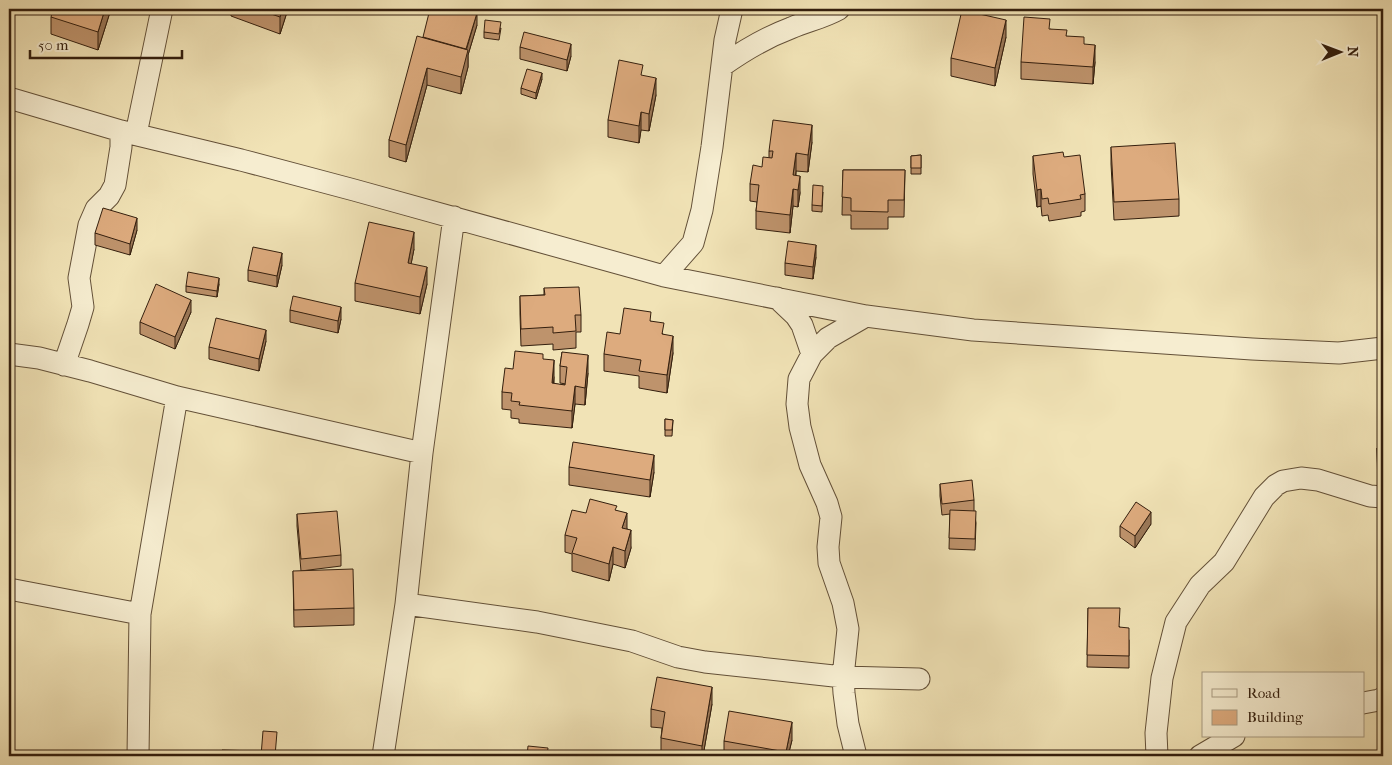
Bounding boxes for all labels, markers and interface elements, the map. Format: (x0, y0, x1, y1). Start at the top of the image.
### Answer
scale bar (30, 28, 182, 60)
north arrow (1314, 28, 1364, 78)
text: 50 m (38, 36, 69, 54)
text: N (1344, 46, 1361, 58)
legend (1202, 672, 1364, 738)
text: Road (1247, 684, 1281, 702)
text: Building (1247, 708, 1304, 726)

